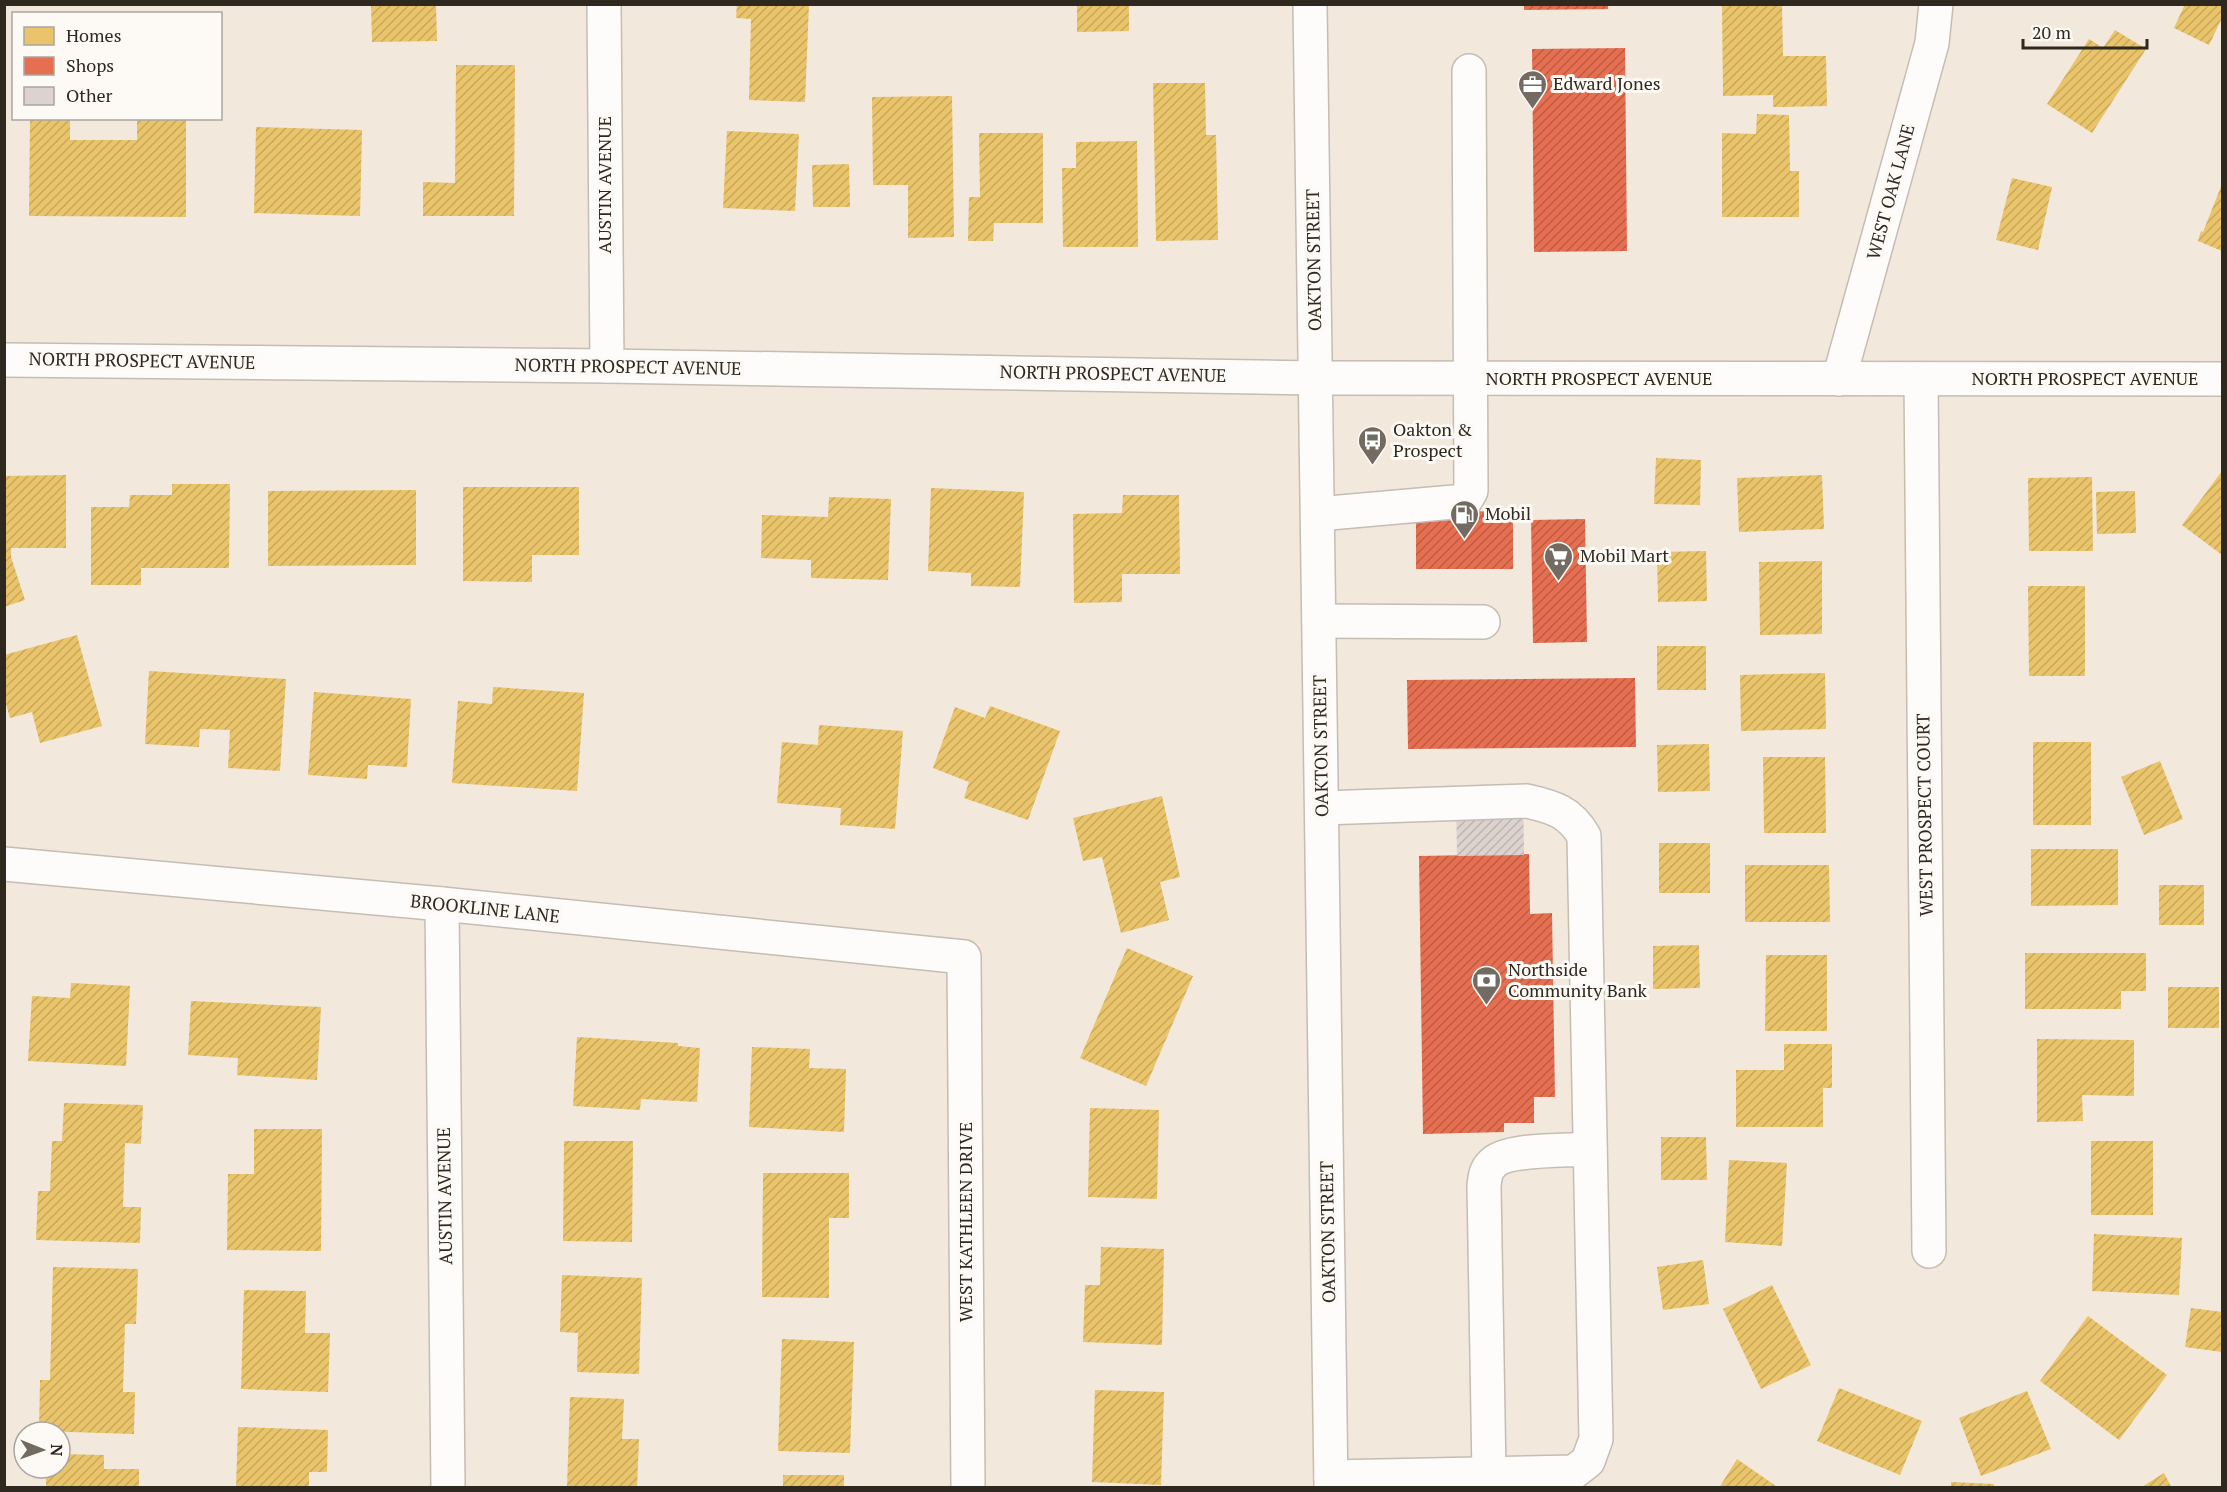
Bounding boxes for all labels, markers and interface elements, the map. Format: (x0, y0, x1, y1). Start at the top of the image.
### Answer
legend (12, 12, 222, 120)
scale bar (2023, 12, 2148, 50)
text: 20 m (2032, 20, 2072, 44)
text: Homes (66, 23, 121, 47)
text: Shops (66, 53, 114, 77)
office icon: Edward Jones (1516, 68, 1548, 110)
place label: Edward Jones (1553, 71, 1661, 95)
text: Other (66, 83, 113, 107)
street label: AUSTIN AVENUE (592, 116, 616, 254)
street label: WEST OAK LANE (1860, 122, 1920, 262)
street label: OAKTON STREET (1300, 189, 1326, 331)
street label: NORTH PROSPECT AVENUE (28, 346, 256, 374)
street label: NORTH PROSPECT AVENUE (514, 352, 742, 380)
street label: NORTH PROSPECT AVENUE (999, 359, 1227, 387)
street label: NORTH PROSPECT AVENUE (1486, 366, 1712, 390)
street label: NORTH PROSPECT AVENUE (1972, 366, 2198, 390)
place label: Oakton & Prospect (1393, 417, 1472, 462)
bus stop icon: Oakton & Prospect (1356, 424, 1388, 466)
fuel station icon: Mobil (1448, 498, 1480, 540)
place label: Mobil (1485, 501, 1531, 525)
supermarket icon: Mobil Mart (1543, 540, 1575, 582)
place label: Mobil Mart (1580, 543, 1669, 567)
street label: OAKTON STREET (1307, 675, 1333, 817)
street label: WEST PROSPECT COURT (1910, 713, 1938, 917)
street label: BROOKLINE LANE (409, 888, 561, 928)
place label: Northside Community Bank (1508, 957, 1648, 1002)
bank icon: Northside Community Bank (1471, 964, 1503, 1006)
street label: WEST KATHLEEN DRIVE (953, 1122, 977, 1322)
street label: AUSTIN AVENUE (431, 1127, 457, 1265)
street label: OAKTON STREET (1314, 1161, 1340, 1303)
north arrow (12, 1420, 72, 1480)
text: N (46, 1444, 68, 1457)

